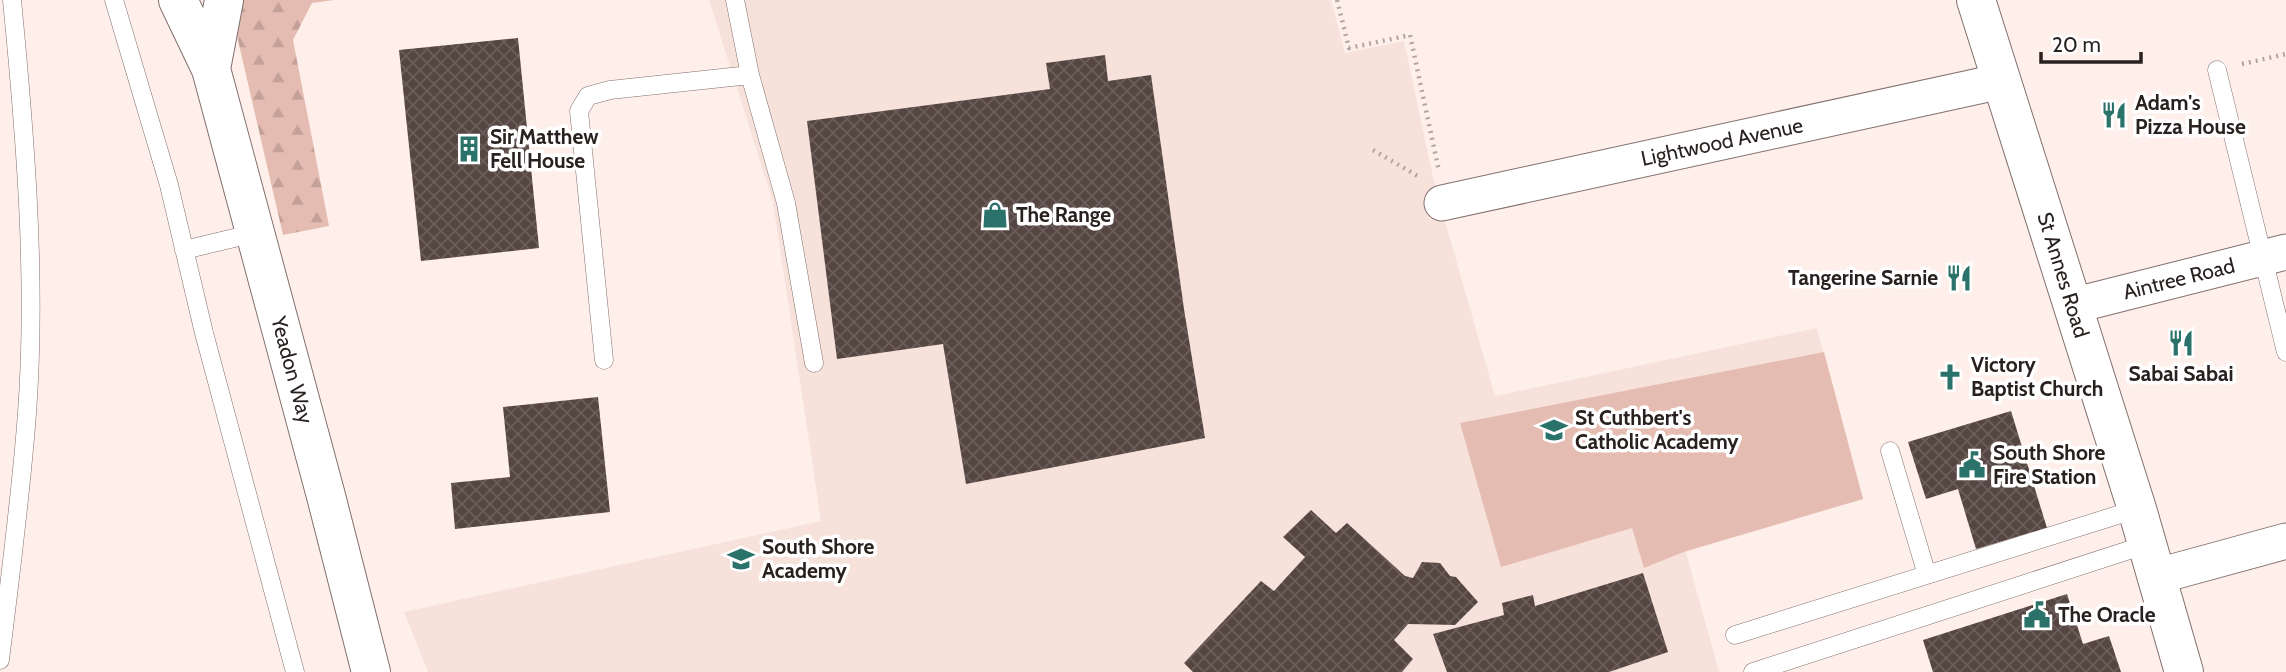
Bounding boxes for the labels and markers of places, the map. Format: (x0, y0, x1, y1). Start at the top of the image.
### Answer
place label: Adam's Pizza House (2135, 90, 2246, 139)
restaurant icon: Adam's Pizza House (2099, 100, 2129, 130)
place label: Sir Matthew Fell House (490, 124, 599, 173)
building icon: Sir Matthew Fell House (454, 134, 484, 164)
shop icon: The Range (980, 200, 1010, 230)
place label: The Range (1016, 202, 1111, 227)
restaurant icon: Tangerine Sarnie (1944, 263, 1974, 293)
place label: Tangerine Sarnie (1788, 265, 1938, 290)
restaurant icon: Sabai Sabai (2166, 328, 2196, 358)
place label: Victory Baptist Church (1971, 352, 2103, 401)
place label: Sabai Sabai (2129, 361, 2233, 386)
church icon: Victory Baptist Church (1935, 362, 1965, 392)
place label: St Cuthbert's Catholic Academy (1575, 405, 1739, 454)
school or university icon: St Cuthbert's Catholic Academy (1539, 415, 1569, 445)
place label: South Shore Fire Station (1993, 440, 2106, 489)
public building icon: South Shore Fire Station (1957, 450, 1987, 480)
place label: South Shore Academy (762, 534, 875, 583)
school or university icon: South Shore Academy (726, 544, 756, 574)
public building icon: The Oracle (2022, 600, 2052, 630)
place label: The Oracle (2058, 602, 2156, 627)

